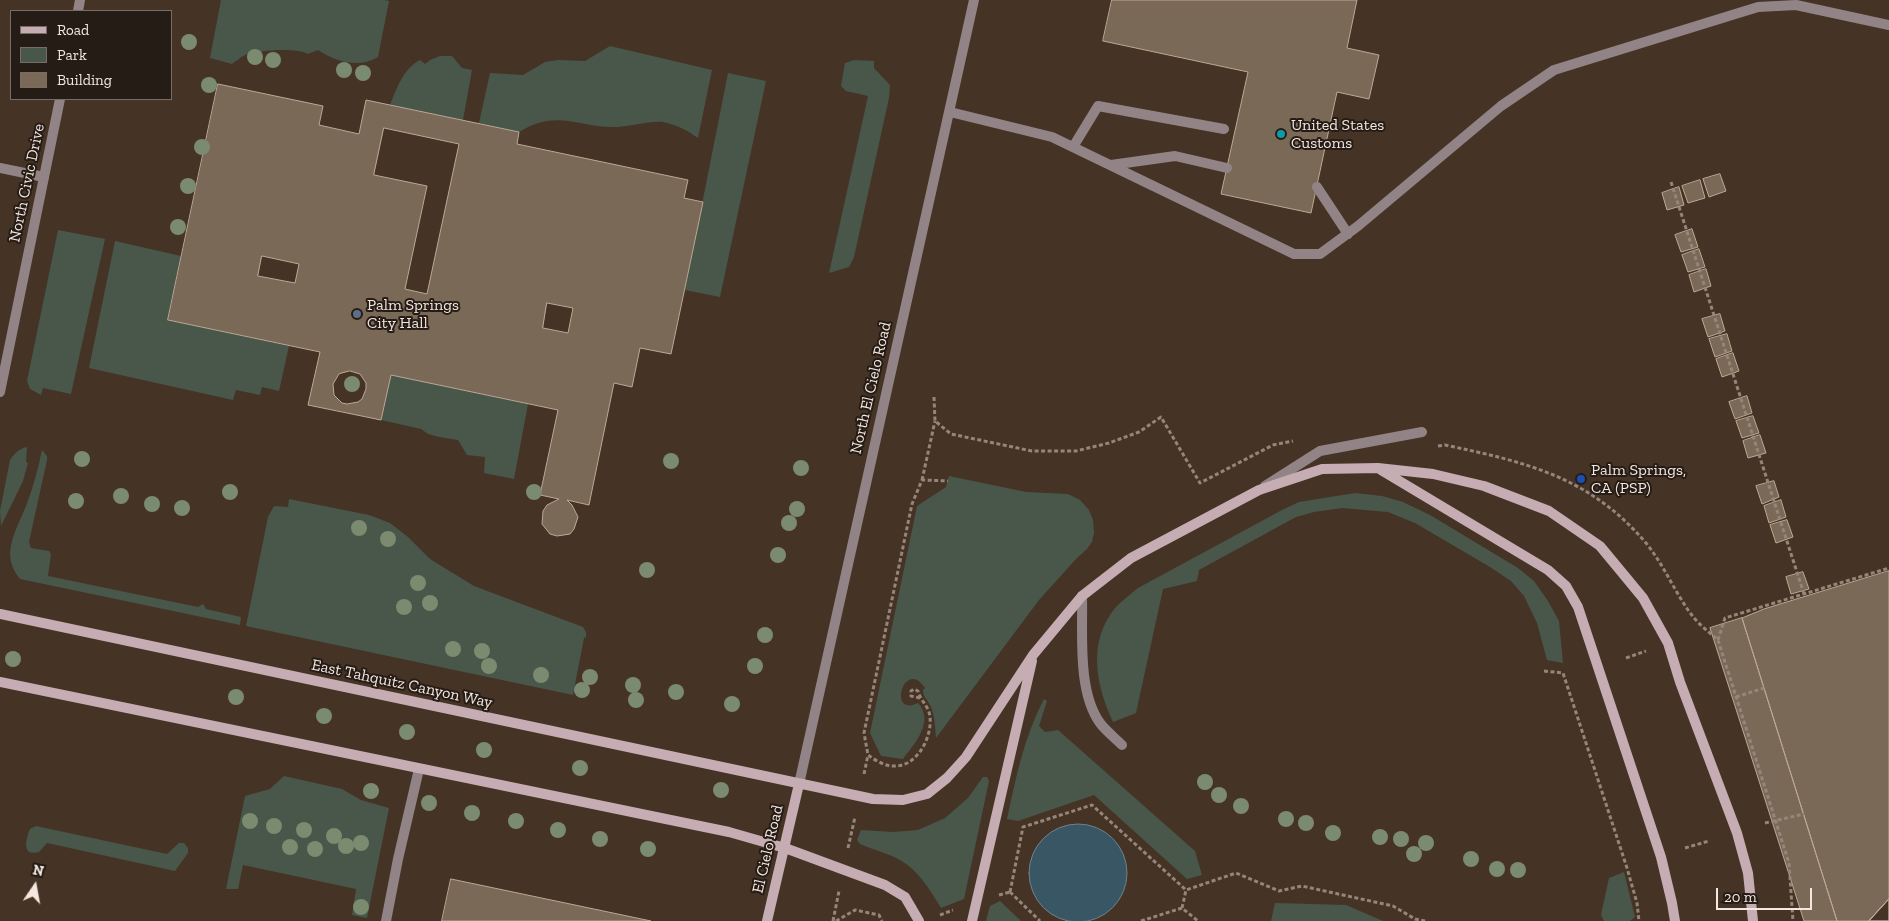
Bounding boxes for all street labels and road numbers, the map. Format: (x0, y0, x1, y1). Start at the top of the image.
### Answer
street label: North Civic Drive (5, 122, 49, 244)
street label: North El Cielo Road (846, 320, 896, 456)
street label: East Tahquitz Canyon Way (310, 655, 494, 713)
street label: El Cielo Road (749, 803, 787, 895)

